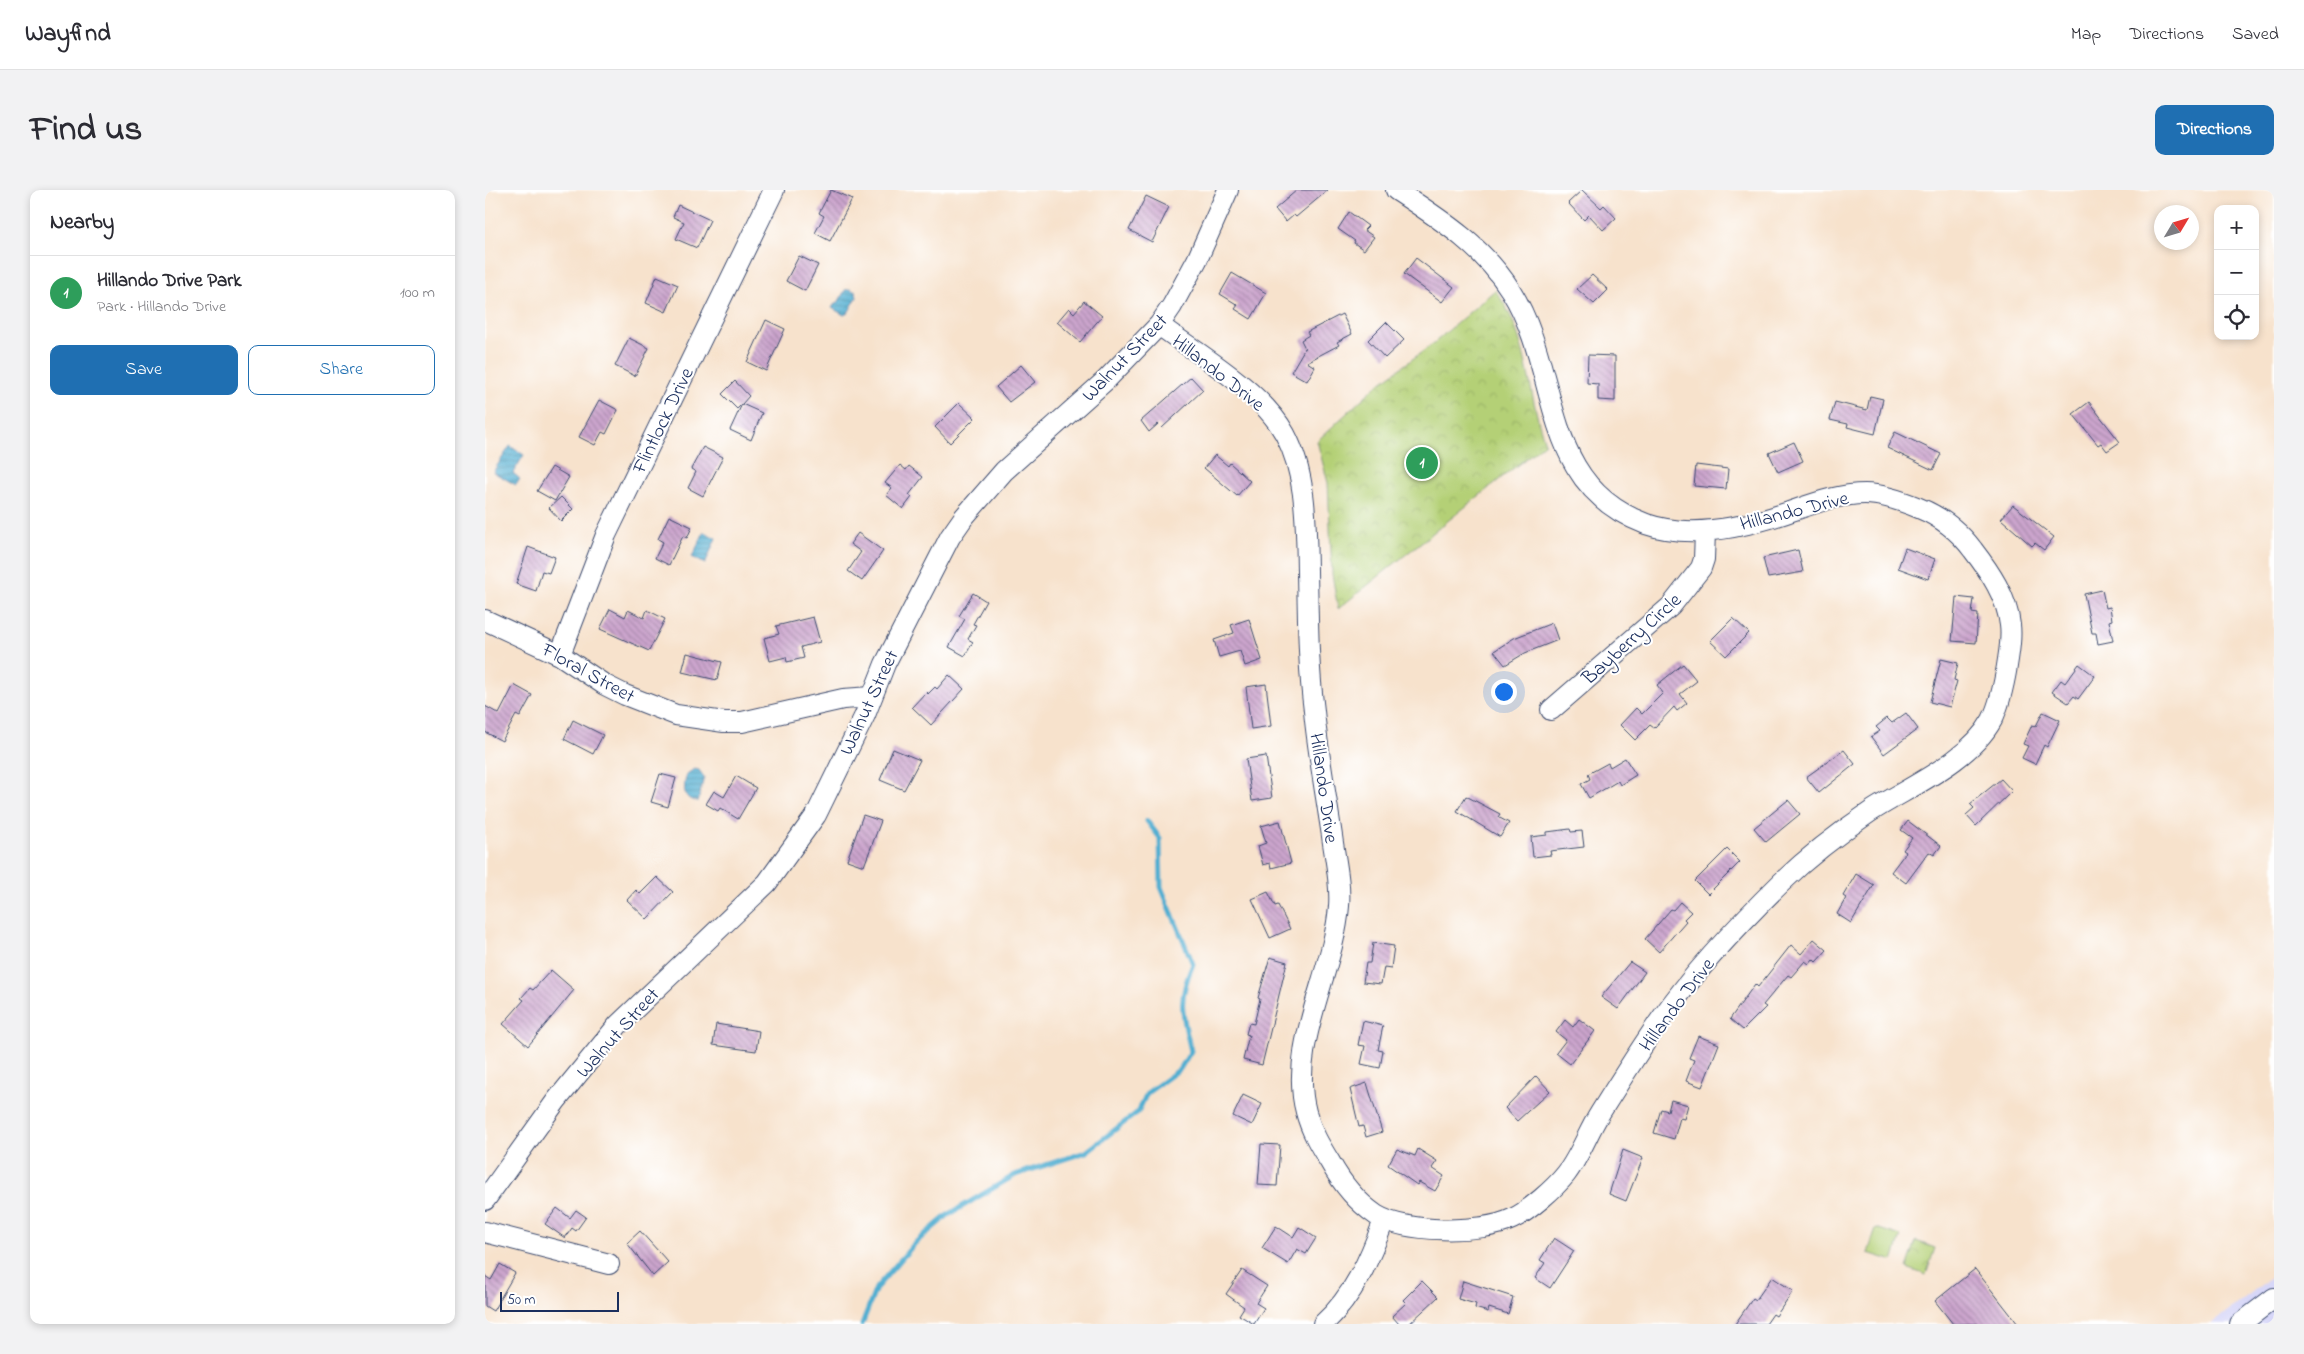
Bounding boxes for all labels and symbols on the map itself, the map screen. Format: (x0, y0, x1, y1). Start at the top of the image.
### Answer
north arrow (2154, 205, 2199, 250)
street label: Walnut Street (1076, 308, 1176, 409)
street label: Hillando Drive (1165, 328, 1270, 420)
street label: Flintlock Drive (626, 363, 702, 480)
pin: 1 (1406, 444, 1438, 482)
street label: Hillando Drive (1737, 485, 1852, 540)
street label: Bayberry Circle (1576, 587, 1689, 693)
street label: Floral Street (535, 636, 640, 712)
street label: Walnut Street (833, 645, 907, 760)
your location (1491, 679, 1517, 705)
street label: Hillando Drive (1300, 731, 1345, 845)
street label: Hillando Drive (1633, 952, 1723, 1059)
street label: Walnut Street (570, 982, 668, 1085)
scale bar (500, 1289, 619, 1312)

